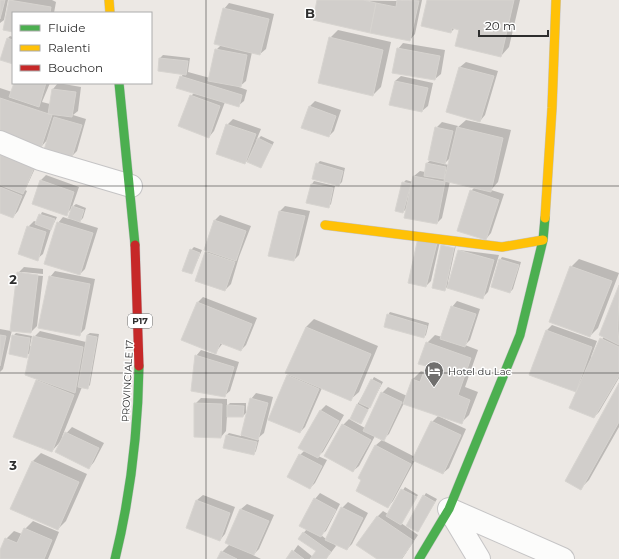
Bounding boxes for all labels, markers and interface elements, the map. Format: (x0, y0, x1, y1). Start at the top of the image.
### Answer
text: B (305, 5, 315, 21)
legend (12, 12, 152, 84)
scale bar (479, 12, 548, 38)
text: 20 m (485, 18, 516, 33)
text: Fluide (48, 20, 86, 35)
text: Ralenti (48, 40, 90, 55)
text: Bouchon (48, 60, 103, 75)
text: 2 (9, 271, 17, 287)
road number: P17 (128, 314, 152, 328)
street label: PROVINCIALE 17 (119, 339, 136, 423)
hotel icon: Hotel du Lac (423, 360, 445, 388)
place label: Hotel du Lac (448, 365, 512, 378)
text: 3 (8, 457, 17, 473)

